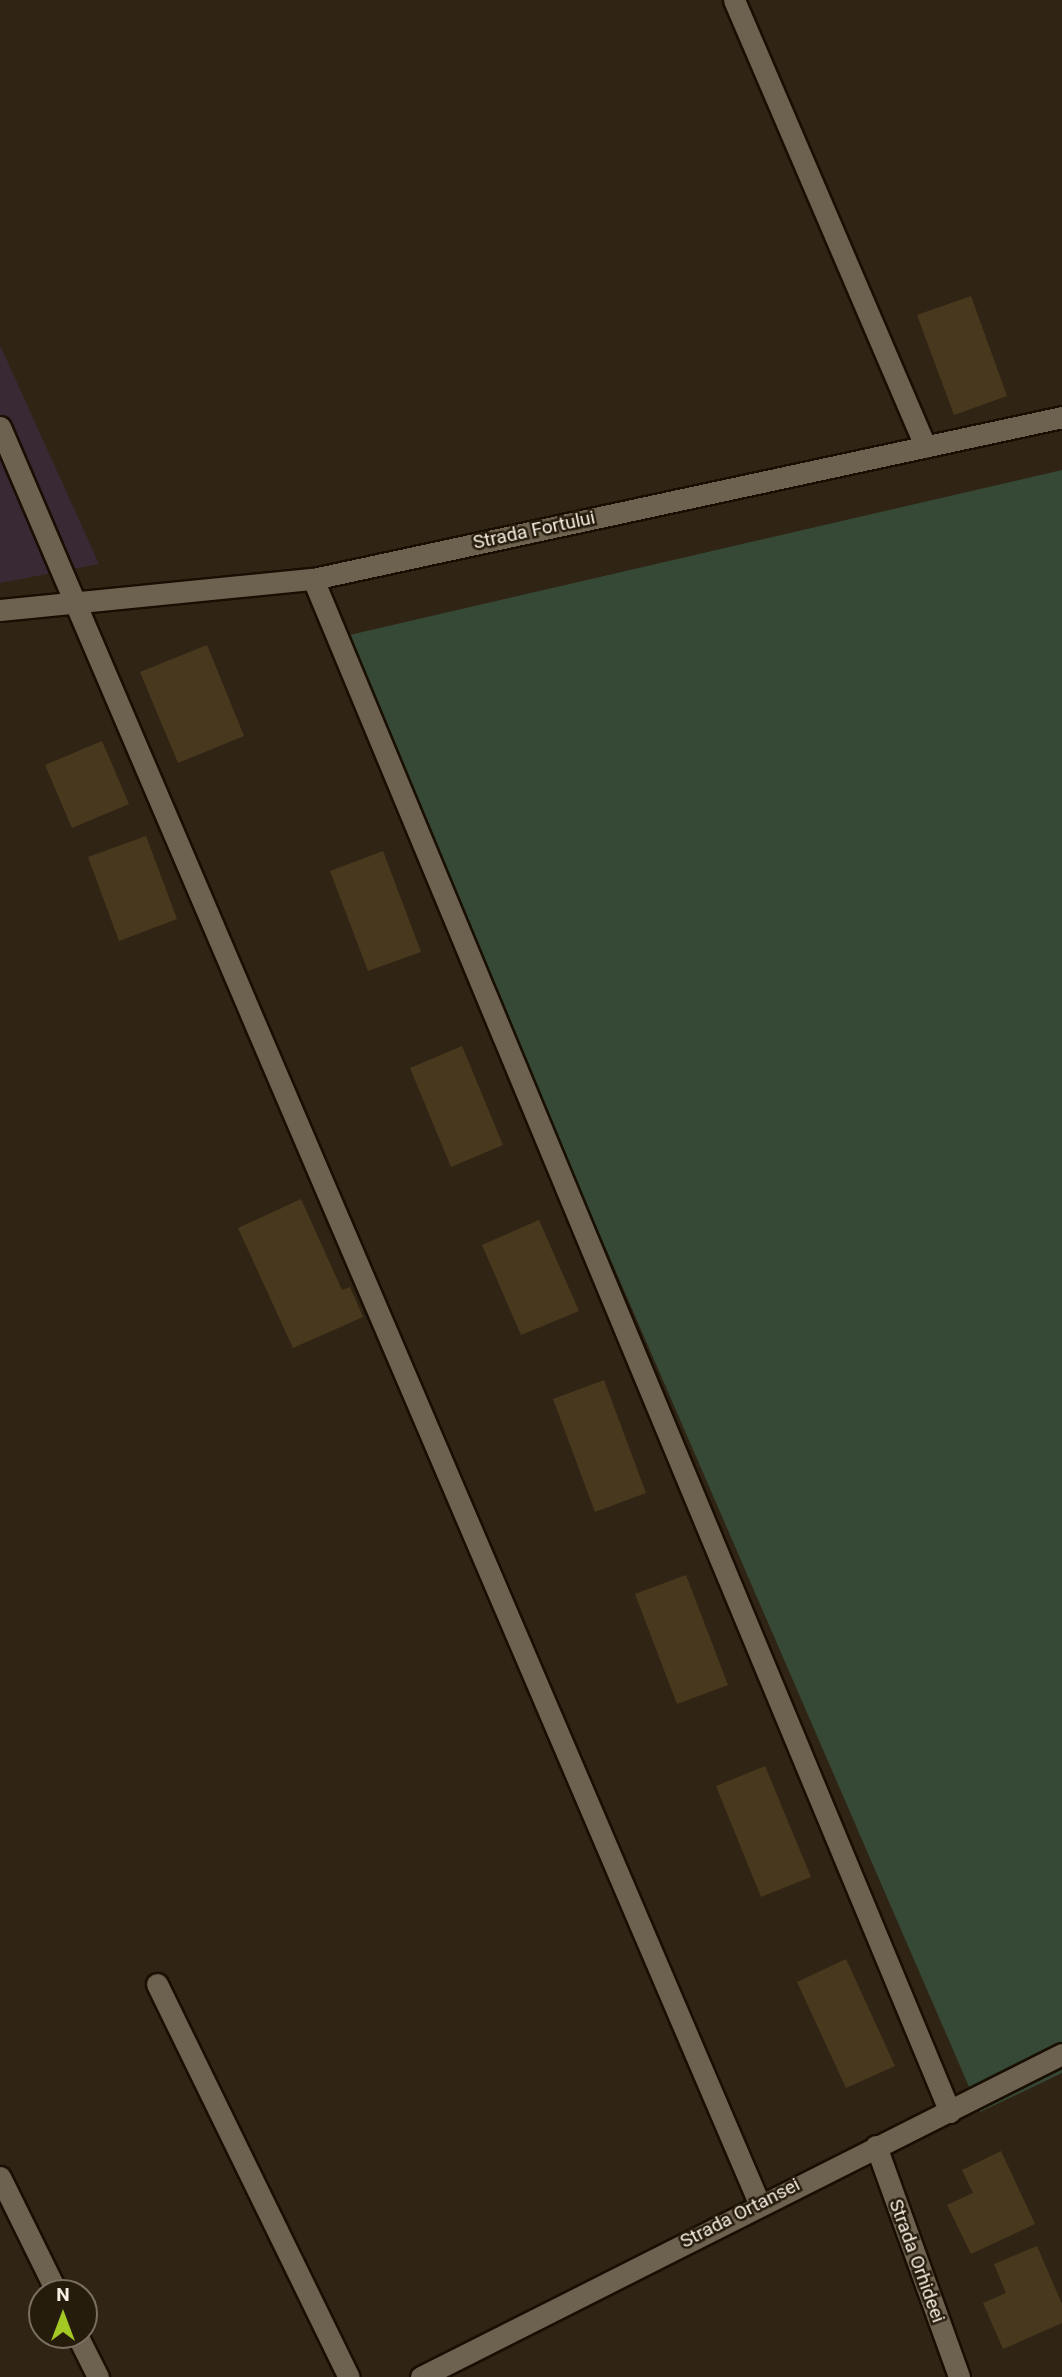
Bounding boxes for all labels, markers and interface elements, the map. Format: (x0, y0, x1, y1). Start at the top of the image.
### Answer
street label: Strada Fortului (471, 506, 597, 554)
street label: Strada Ortansei (676, 2173, 804, 2253)
street label: Strada Orhideei (884, 2196, 950, 2326)
north arrow (28, 2279, 98, 2349)
text: N (56, 2283, 70, 2306)

